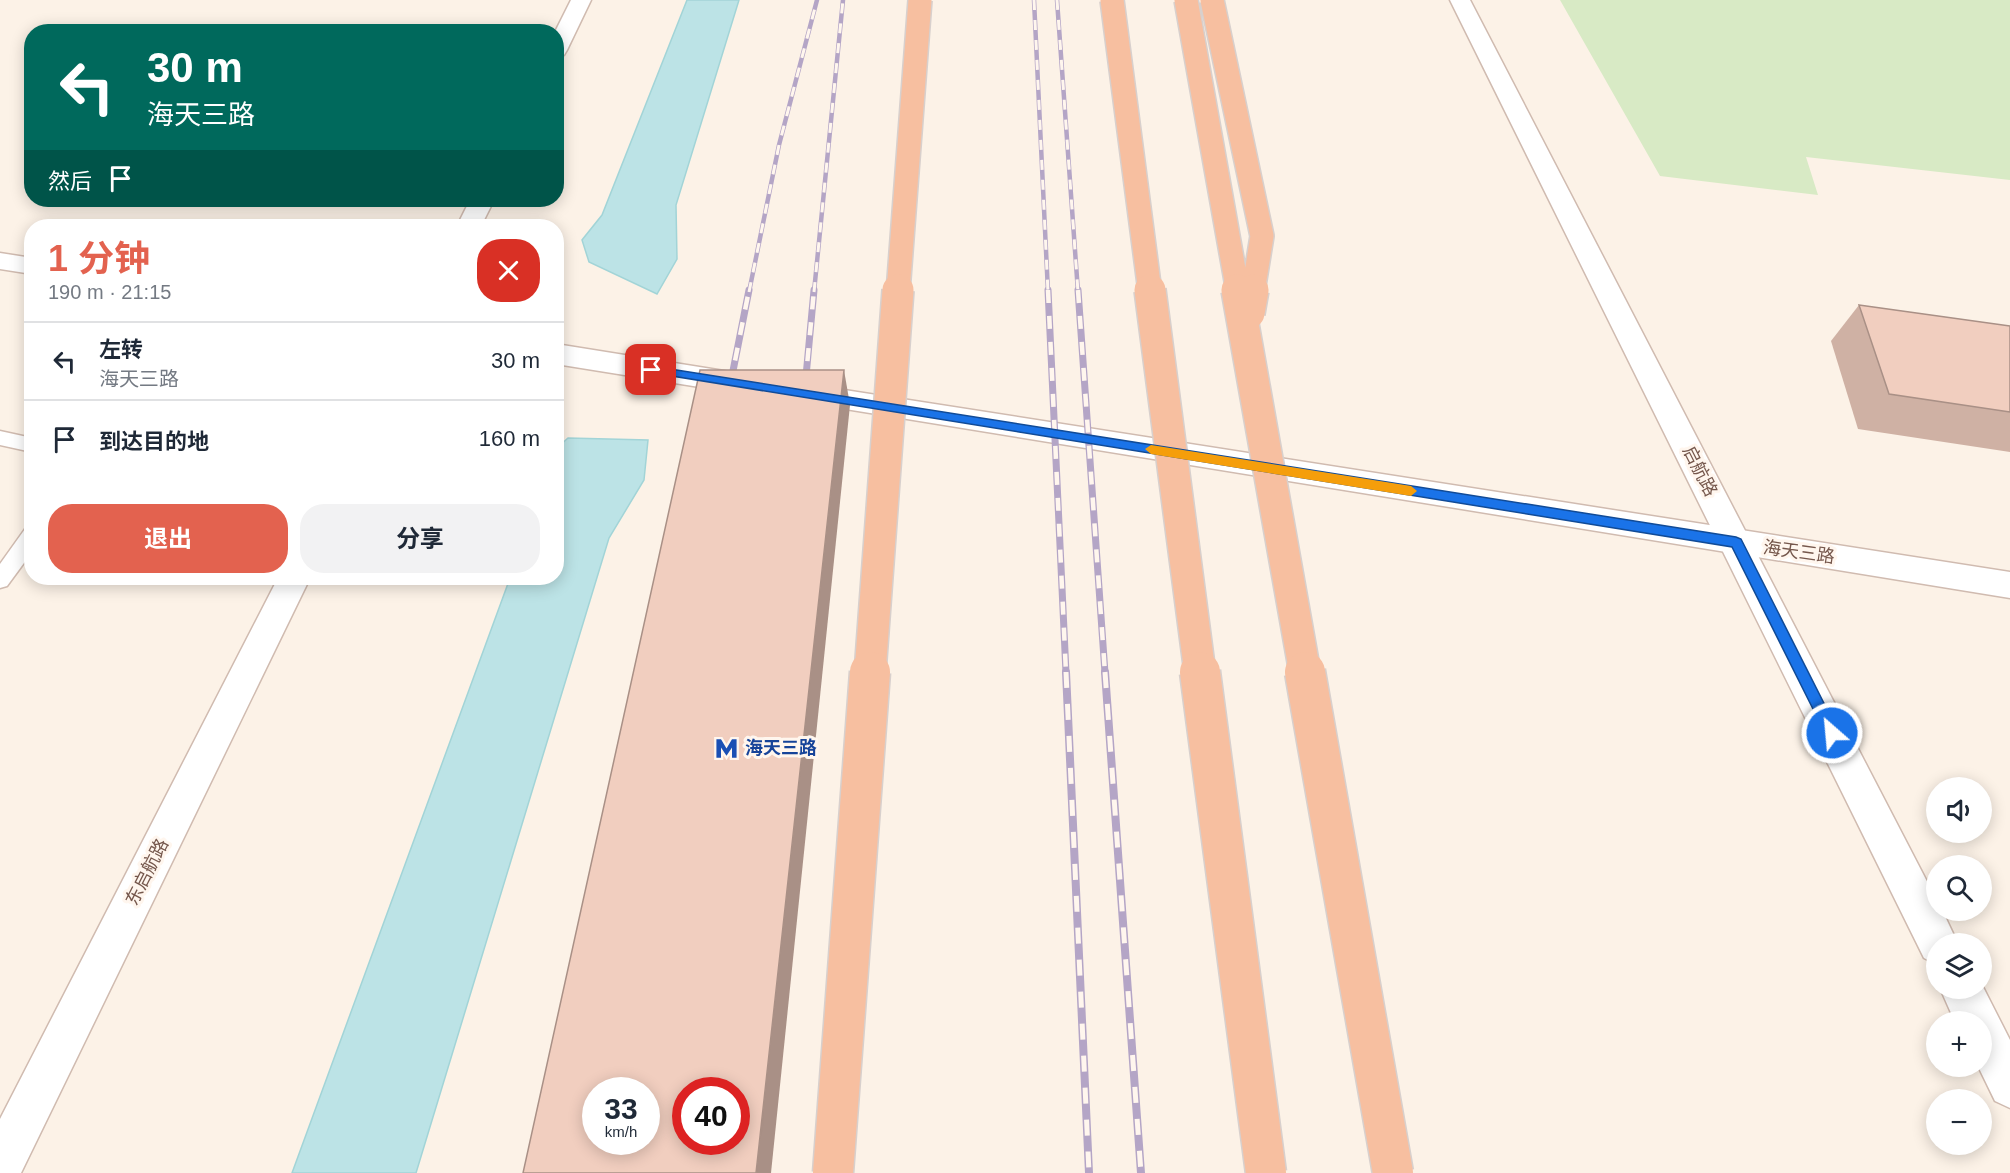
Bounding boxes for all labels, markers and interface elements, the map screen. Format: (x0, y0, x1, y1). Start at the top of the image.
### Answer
text: 30 m (147, 44, 243, 91)
icon: left (48, 48, 126, 126)
text: 海天三路 (147, 100, 255, 130)
icon: arrive (104, 162, 137, 195)
text: 然后 (48, 169, 92, 194)
text: 1 分钟 (48, 238, 150, 279)
button: close (477, 239, 540, 302)
text: 190 m · 21:15 (48, 281, 171, 303)
text: 左转 (99, 337, 143, 362)
pin (625, 344, 676, 395)
icon: left (48, 345, 81, 378)
text: 30 m (491, 348, 540, 373)
icon: arrive (634, 353, 667, 386)
text: 海天三路 (99, 368, 179, 390)
icon: arrive (48, 423, 81, 456)
text: 160 m (479, 426, 540, 451)
text: 到达目的地 (99, 429, 209, 454)
street label: 启航路 (1679, 442, 1721, 500)
button: 退出 (48, 504, 288, 573)
button: 分享 (300, 504, 540, 573)
street label: 海天三路 (1762, 537, 1836, 567)
position arrow (1800, 701, 1864, 765)
metro station icon: 海天三路 (714, 735, 740, 761)
place label: 海天三路 (745, 738, 817, 758)
map controls (1926, 777, 1992, 1155)
button: sound (1926, 777, 1992, 843)
street label: 东启航路 (122, 835, 172, 909)
button: search (1926, 855, 1992, 921)
button: layers (1926, 933, 1992, 999)
button: + (1926, 1011, 1992, 1077)
speed limit sign: 40 (672, 1077, 750, 1155)
button: − (1926, 1089, 1992, 1155)
text: 33 (604, 1092, 638, 1125)
text: km/h (605, 1123, 637, 1140)

